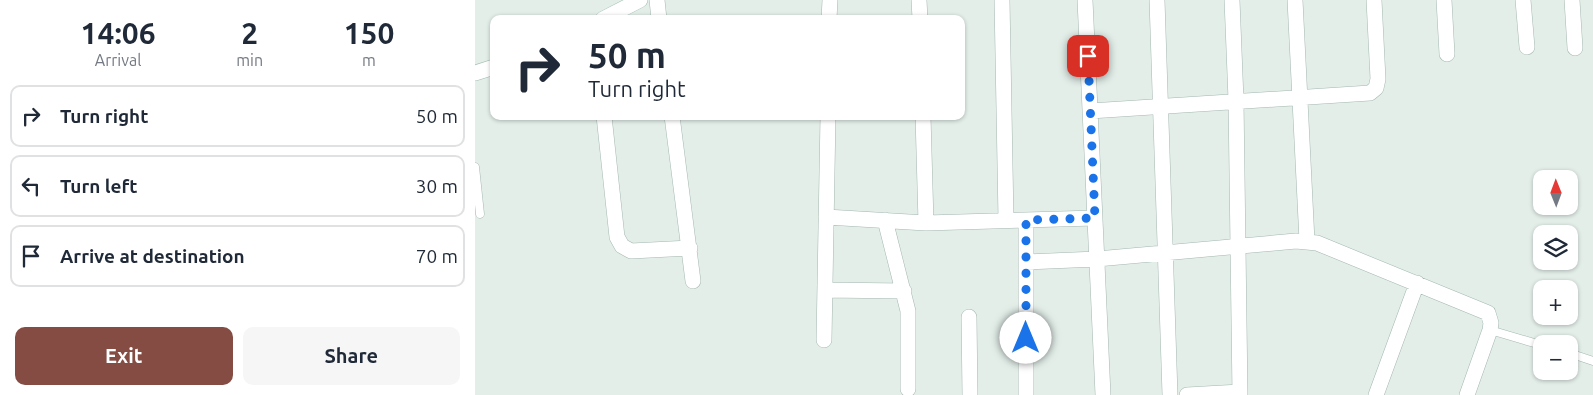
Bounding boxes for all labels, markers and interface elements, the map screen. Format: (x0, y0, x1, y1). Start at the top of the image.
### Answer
text: 14:06 (81, 16, 156, 50)
text: 2 (241, 16, 258, 50)
text: 150 (344, 16, 394, 50)
icon: right (505, 35, 570, 100)
text: 50 m (588, 35, 666, 75)
pin (1067, 35, 1109, 77)
icon: arrive (1074, 42, 1102, 70)
text: Arrival (95, 51, 141, 69)
text: min (236, 51, 263, 69)
text: m (362, 51, 376, 69)
text: Turn right (588, 76, 686, 101)
icon: right (17, 102, 45, 130)
text: Turn right (60, 105, 148, 127)
text: 50 m (416, 105, 458, 127)
north arrow (1533, 170, 1577, 215)
map controls (1533, 170, 1578, 380)
icon: left (17, 172, 45, 200)
text: Turn left (60, 175, 138, 197)
text: 30 m (416, 175, 458, 197)
button: layers (1533, 225, 1578, 270)
icon: arrive (17, 242, 45, 270)
text: Arrive at destination (60, 245, 245, 267)
text: 70 m (416, 245, 458, 267)
button: + (1533, 280, 1578, 325)
position arrow (999, 311, 1051, 363)
button: Exit (15, 327, 233, 385)
button: Share (243, 327, 460, 385)
button: − (1533, 335, 1578, 380)

